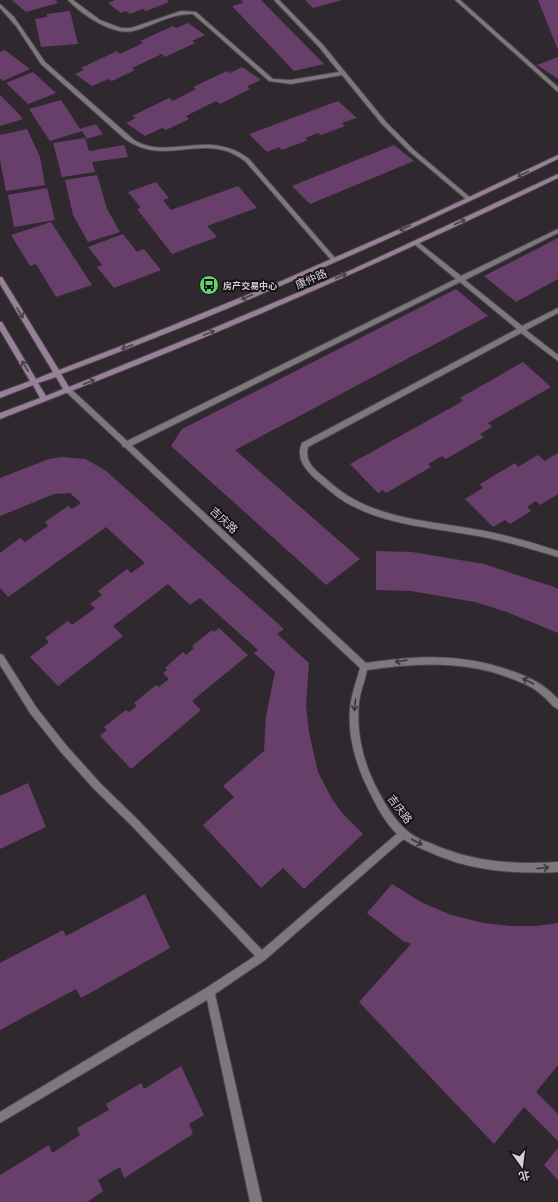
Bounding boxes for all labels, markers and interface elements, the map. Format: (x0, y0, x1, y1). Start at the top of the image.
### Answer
one-way arrow (517, 171, 529, 178)
one-way arrow (453, 218, 465, 225)
one-way arrow (399, 225, 411, 233)
street label: 康仲路 (293, 265, 329, 293)
one-way arrow (335, 272, 347, 279)
bus stop icon: 房产交易中心 (198, 274, 220, 296)
place label: 房产交易中心 (223, 279, 277, 292)
one-way arrow (242, 294, 254, 302)
one-way arrow (16, 307, 24, 319)
one-way arrow (203, 329, 215, 337)
one-way arrow (121, 343, 133, 351)
one-way arrow (20, 360, 28, 372)
one-way arrow (82, 378, 94, 386)
street label: 吉庆路 (206, 503, 242, 537)
one-way arrow (395, 657, 408, 665)
one-way arrow (522, 677, 534, 685)
one-way arrow (352, 698, 359, 711)
street label: 吉庆路 (384, 791, 416, 827)
one-way arrow (411, 838, 423, 846)
one-way arrow (536, 865, 549, 872)
north arrow (502, 1146, 542, 1186)
text: 北 (517, 1167, 532, 1185)

